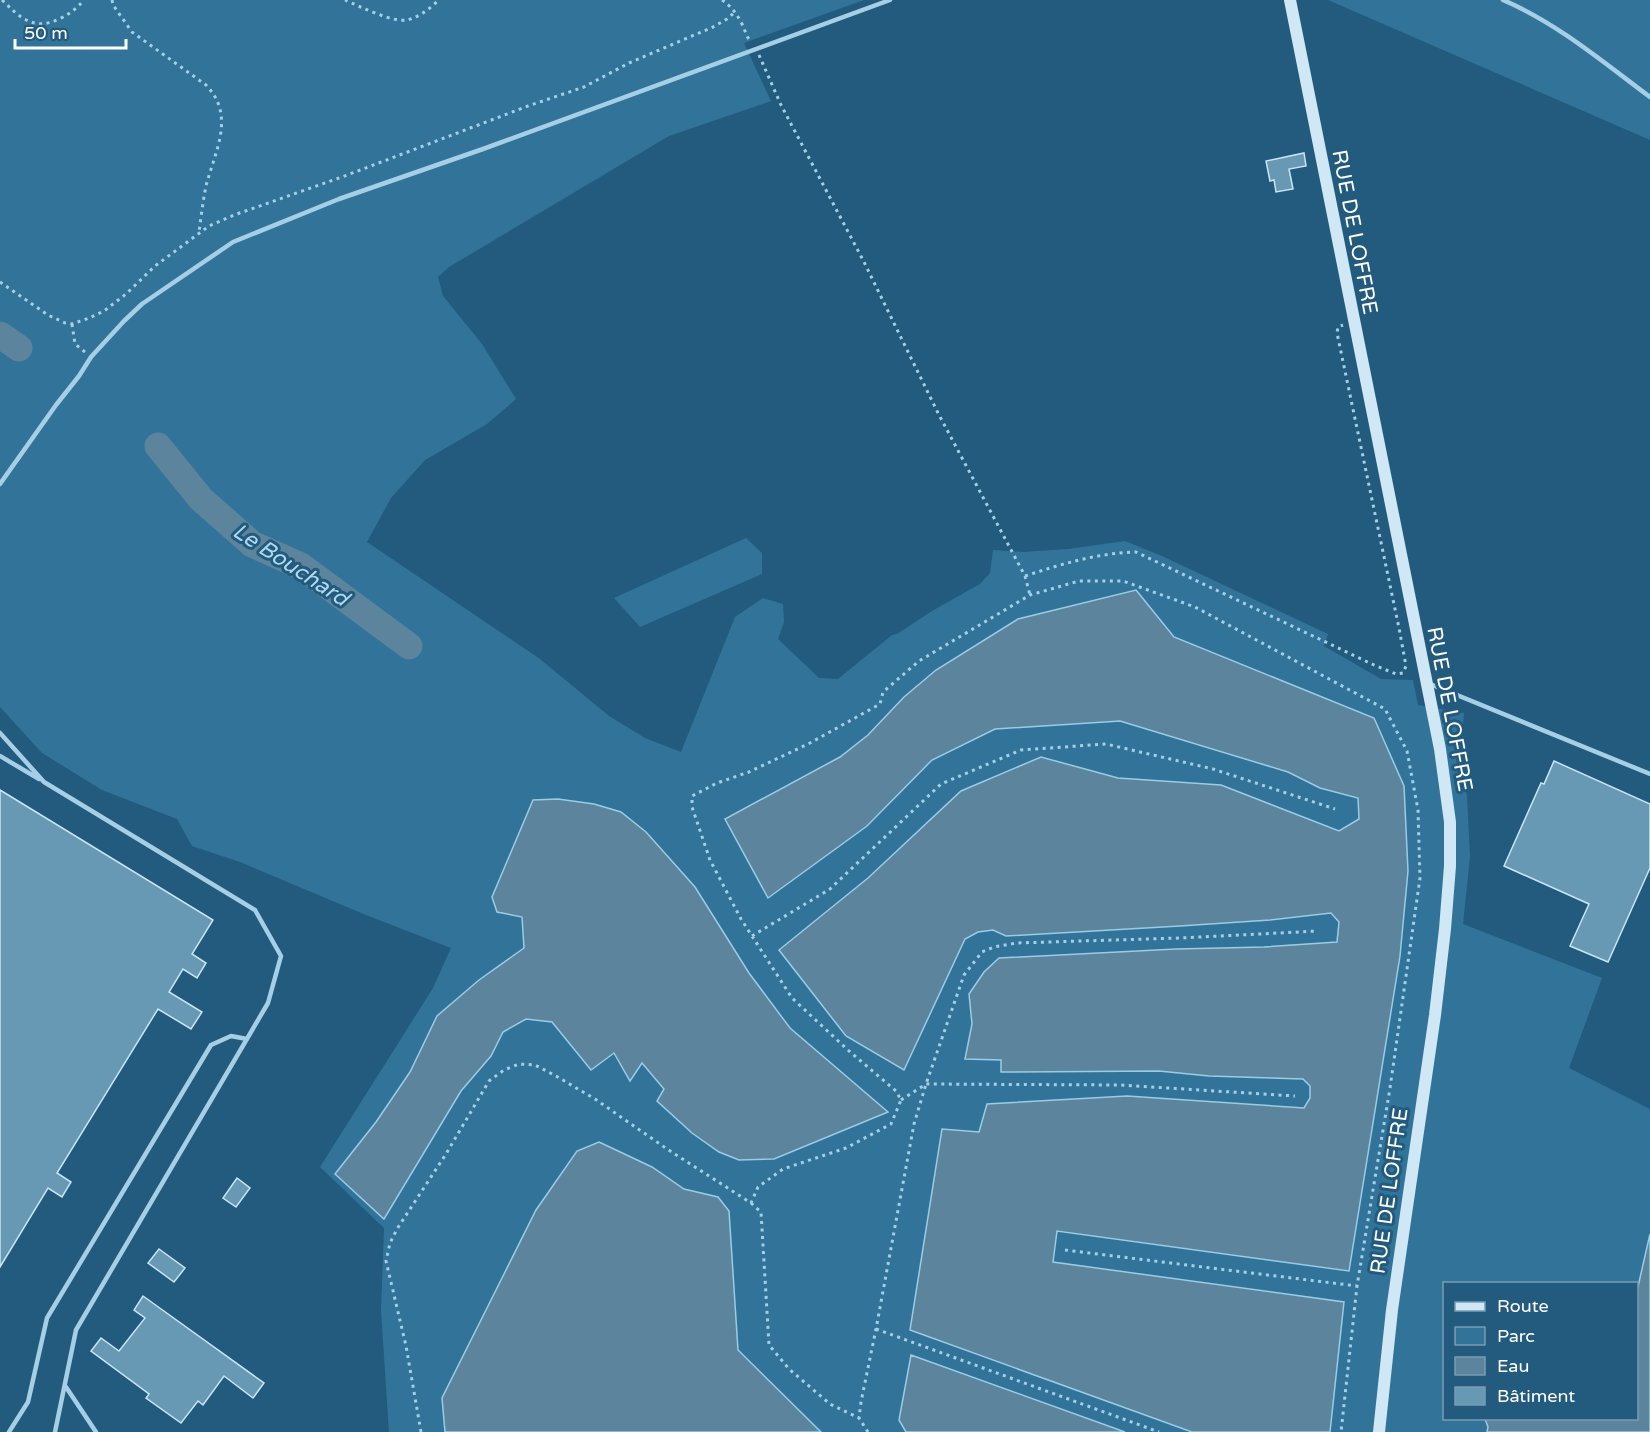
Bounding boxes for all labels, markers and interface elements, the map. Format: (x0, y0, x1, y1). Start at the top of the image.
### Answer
scale bar (15, 12, 126, 50)
text: 50 m (24, 22, 68, 44)
street label: RUE DE LOFFRE (1326, 148, 1383, 317)
water label: Le Bouchard (228, 518, 356, 613)
street label: RUE DE LOFFRE (1421, 625, 1478, 794)
street label: RUE DE LOFFRE (1365, 1106, 1414, 1276)
legend (1443, 1282, 1638, 1420)
text: Route (1497, 1295, 1549, 1317)
text: Parc (1497, 1325, 1535, 1347)
text: Eau (1497, 1355, 1529, 1377)
text: Bâtiment (1497, 1385, 1575, 1407)

